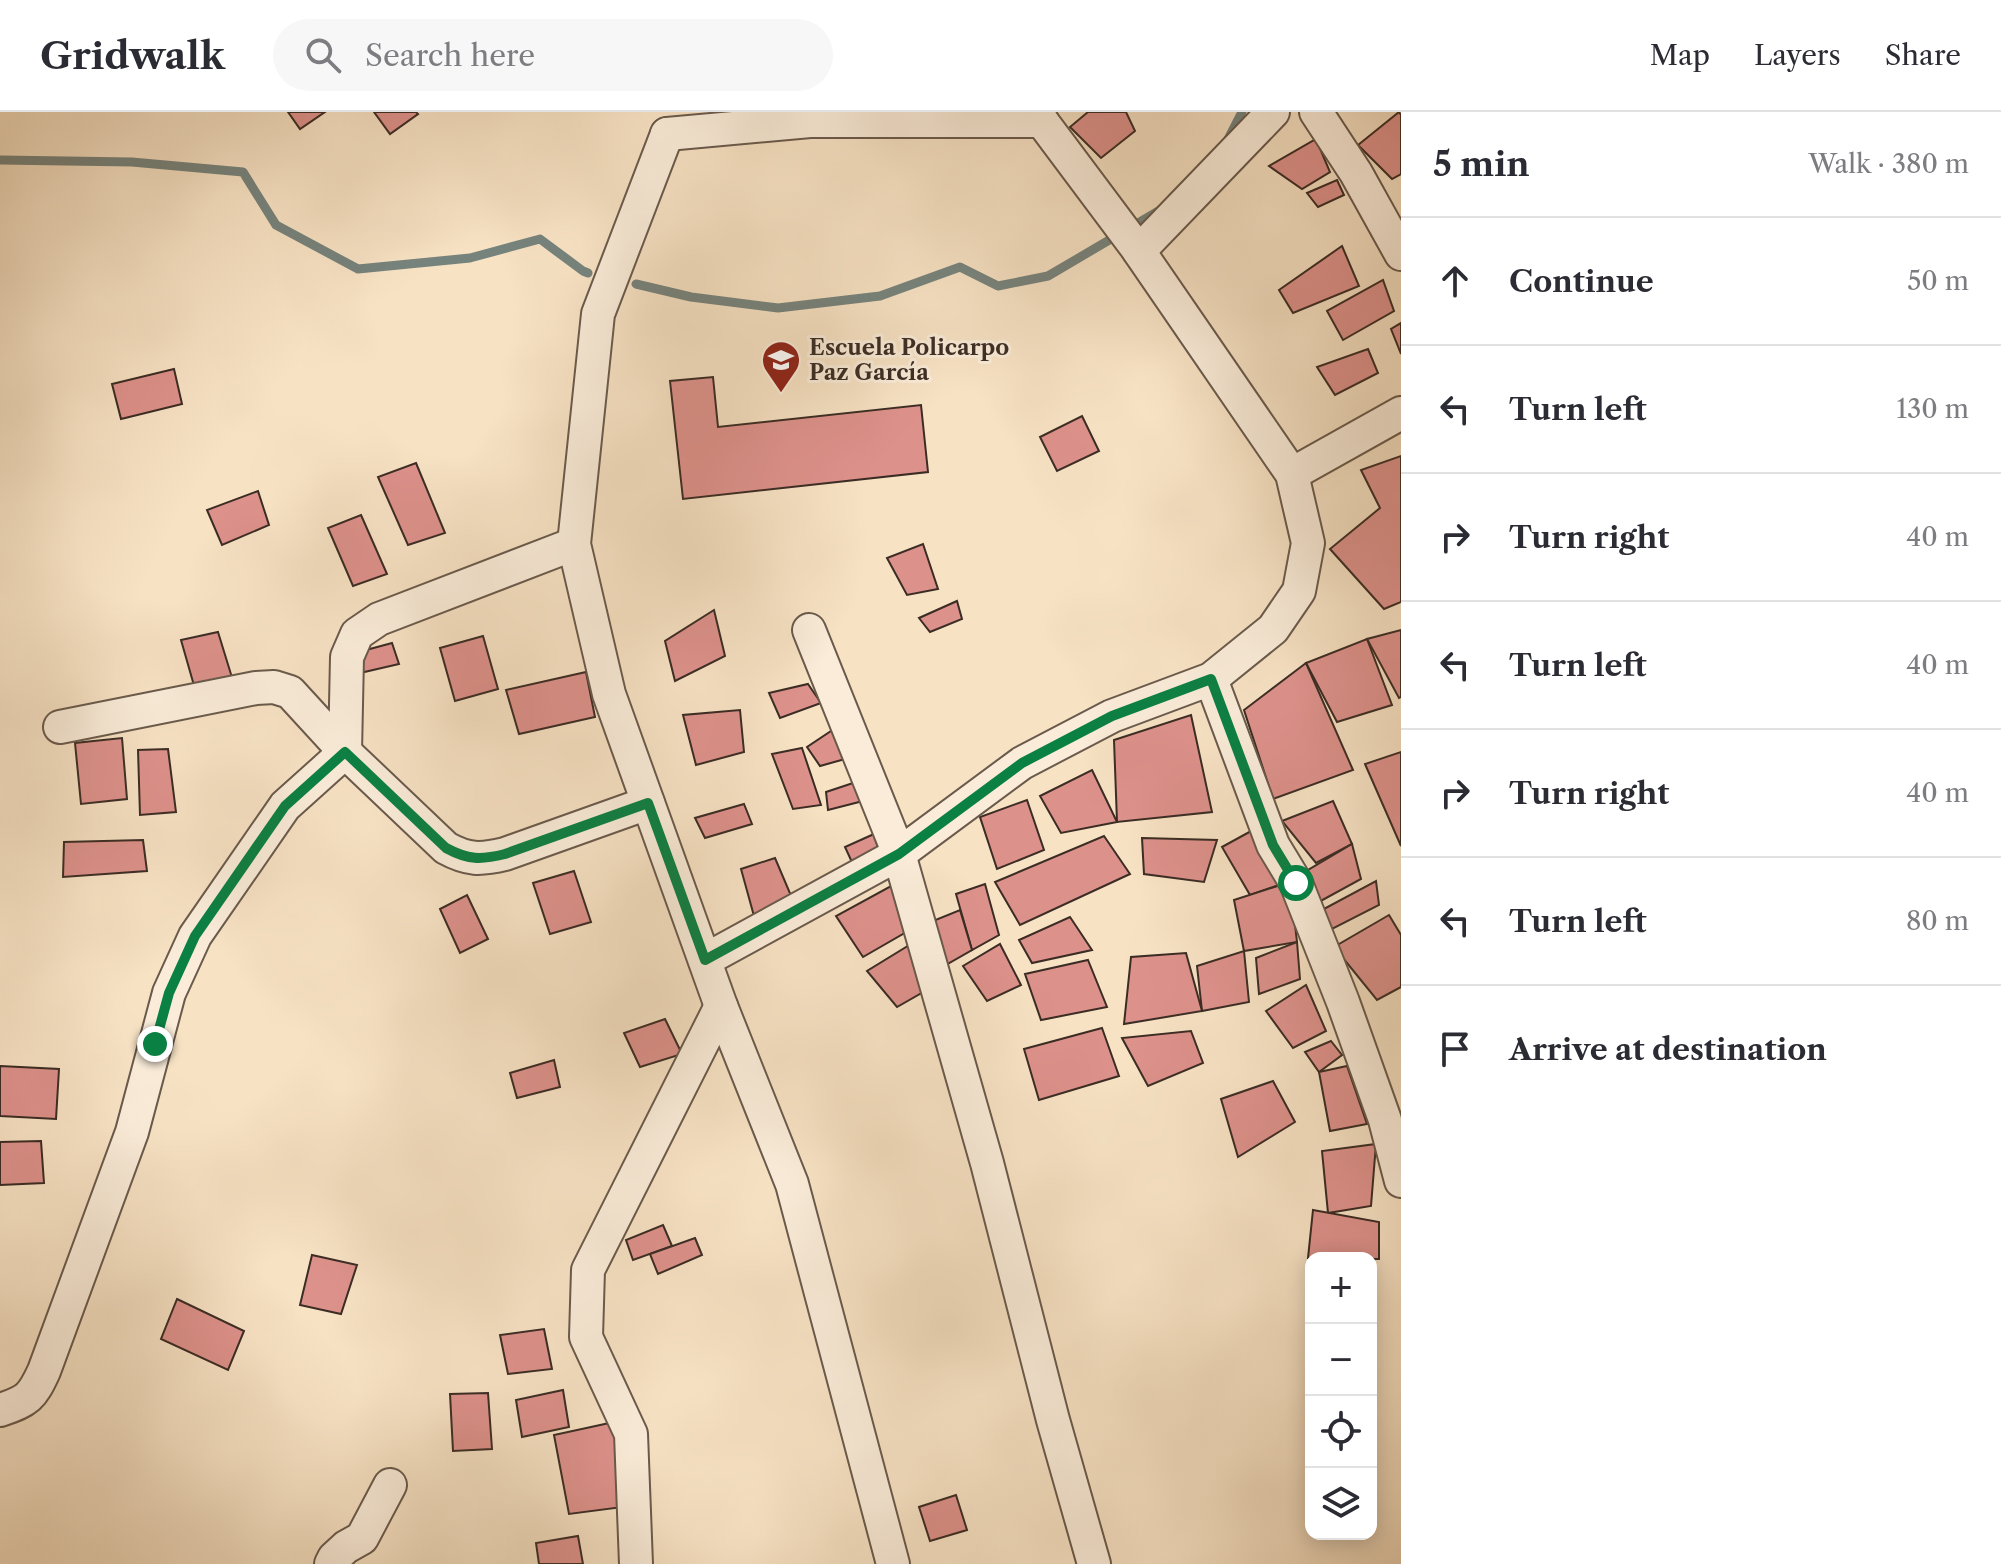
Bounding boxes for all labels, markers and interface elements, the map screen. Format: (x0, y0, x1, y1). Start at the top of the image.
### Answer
search box (273, 19, 833, 91)
text: Gridwalk (40, 32, 225, 79)
icon: search (301, 33, 345, 77)
text: Search here (365, 37, 535, 74)
text: Map (1650, 38, 1710, 72)
text: Layers (1754, 38, 1841, 72)
text: Share (1885, 38, 1961, 72)
text: 5 min (1433, 143, 1530, 185)
text: Walk · 380 m (1808, 148, 1969, 180)
icon: ahead (1433, 259, 1477, 303)
text: Continue (1509, 263, 1654, 300)
text: 50 m (1907, 265, 1969, 297)
place label: Escuela Policarpo Paz García (809, 334, 1009, 386)
school or university icon: Escuela Policarpo Paz García (760, 339, 802, 394)
icon: left (1433, 387, 1477, 431)
text: Turn left (1509, 391, 1646, 428)
text: 130 m (1896, 393, 1969, 425)
icon: right (1433, 515, 1477, 559)
text: Turn right (1509, 519, 1669, 556)
text: 40 m (1906, 521, 1969, 553)
icon: left (1433, 643, 1477, 687)
text: Turn left (1509, 647, 1646, 684)
text: 40 m (1906, 649, 1969, 681)
icon: right (1433, 771, 1477, 815)
text: Turn right (1509, 775, 1669, 812)
text: 40 m (1906, 777, 1969, 809)
route start (1278, 865, 1314, 901)
icon: left (1433, 899, 1477, 943)
text: Turn left (1509, 903, 1646, 940)
text: 80 m (1906, 905, 1969, 937)
route end (137, 1026, 173, 1062)
icon: arrive (1433, 1027, 1477, 1071)
text: Arrive at destination (1509, 1031, 1827, 1068)
map controls (1305, 1252, 1377, 1540)
button: + (1305, 1252, 1377, 1324)
button: − (1305, 1324, 1377, 1396)
button: locate (1305, 1396, 1377, 1468)
button: layers (1305, 1468, 1377, 1540)

